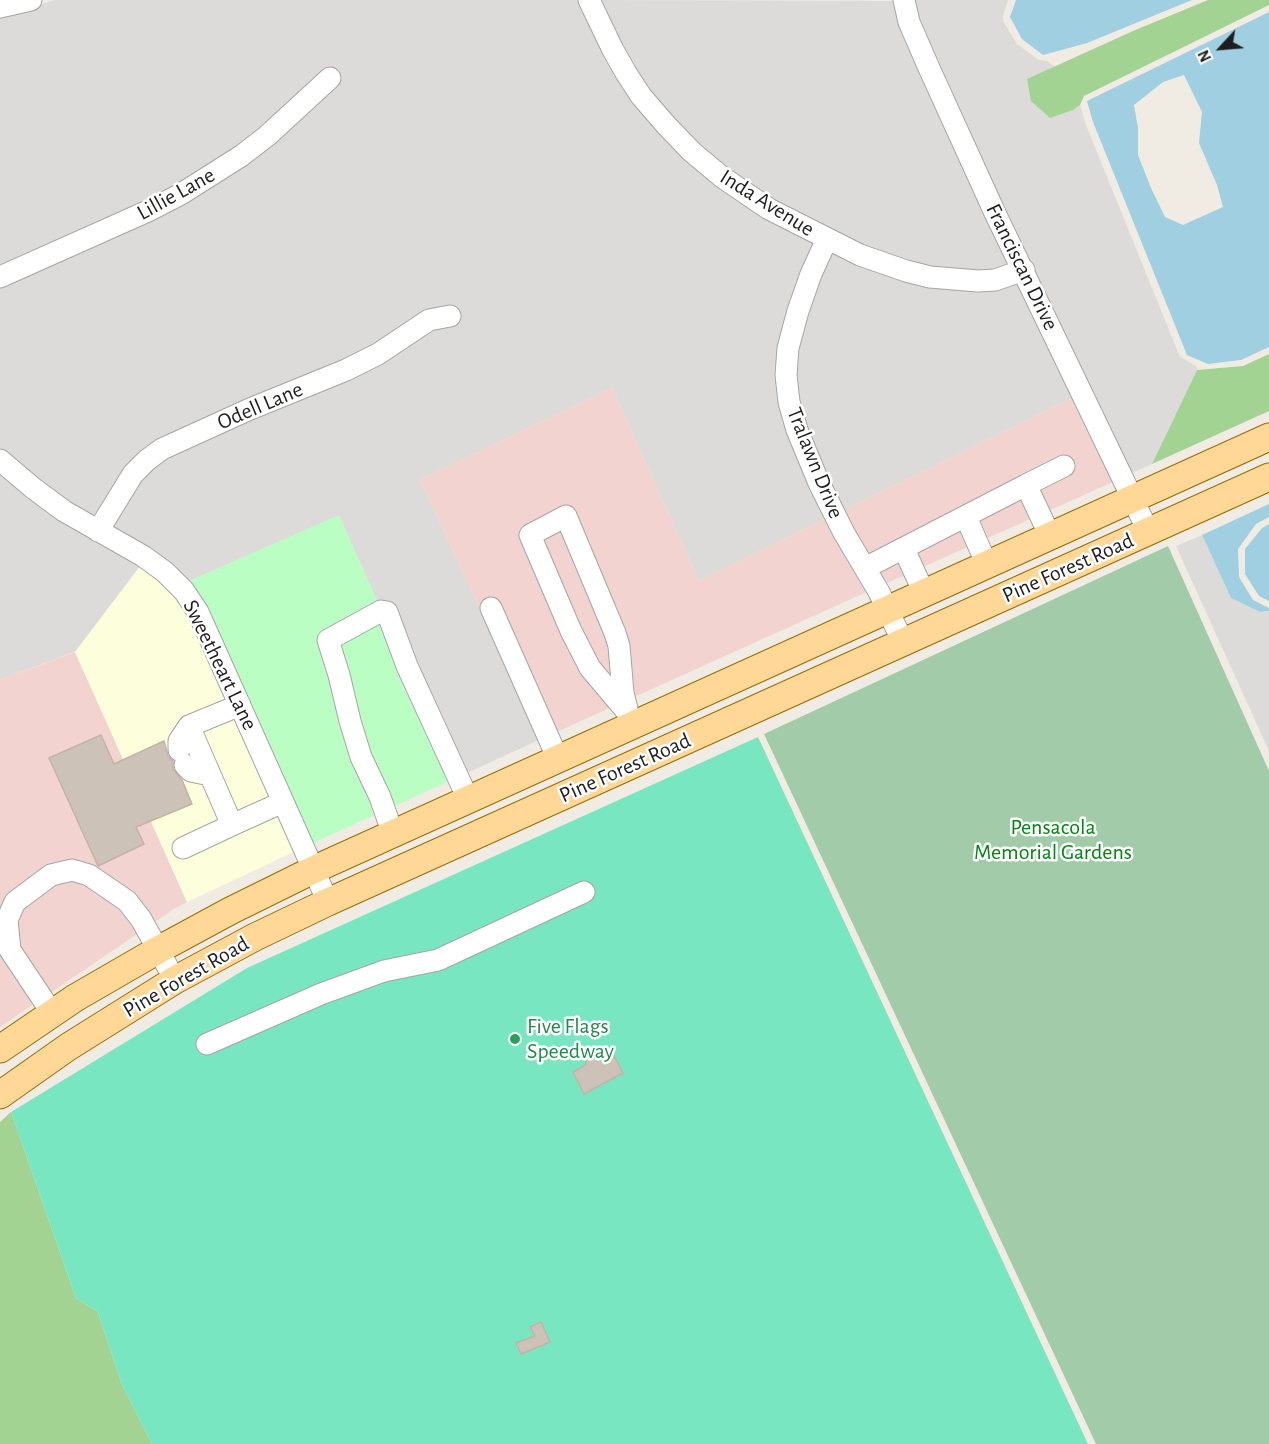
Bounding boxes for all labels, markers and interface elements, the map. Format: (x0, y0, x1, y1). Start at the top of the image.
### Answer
north arrow (1191, 18, 1251, 78)
text: N (1195, 47, 1214, 64)
street label: Lillie Lane (132, 162, 220, 226)
street label: Inda Avenue (715, 164, 819, 242)
street label: Franciscan Drive (980, 199, 1064, 335)
street label: Odell Lane (213, 376, 307, 436)
street label: Tralawn Drive (781, 404, 849, 522)
street label: Pine Forest Road (998, 527, 1138, 609)
street label: Sweetheart Lane (177, 596, 263, 734)
street label: Pine Forest Road (555, 727, 695, 809)
park label: Pensacola Memorial Gardens (974, 814, 1132, 866)
street label: Pine Forest Road (118, 930, 254, 1024)
place label: Five Flags Speedway (527, 1013, 614, 1064)
marker: Five Flags Speedway (508, 1032, 522, 1046)

